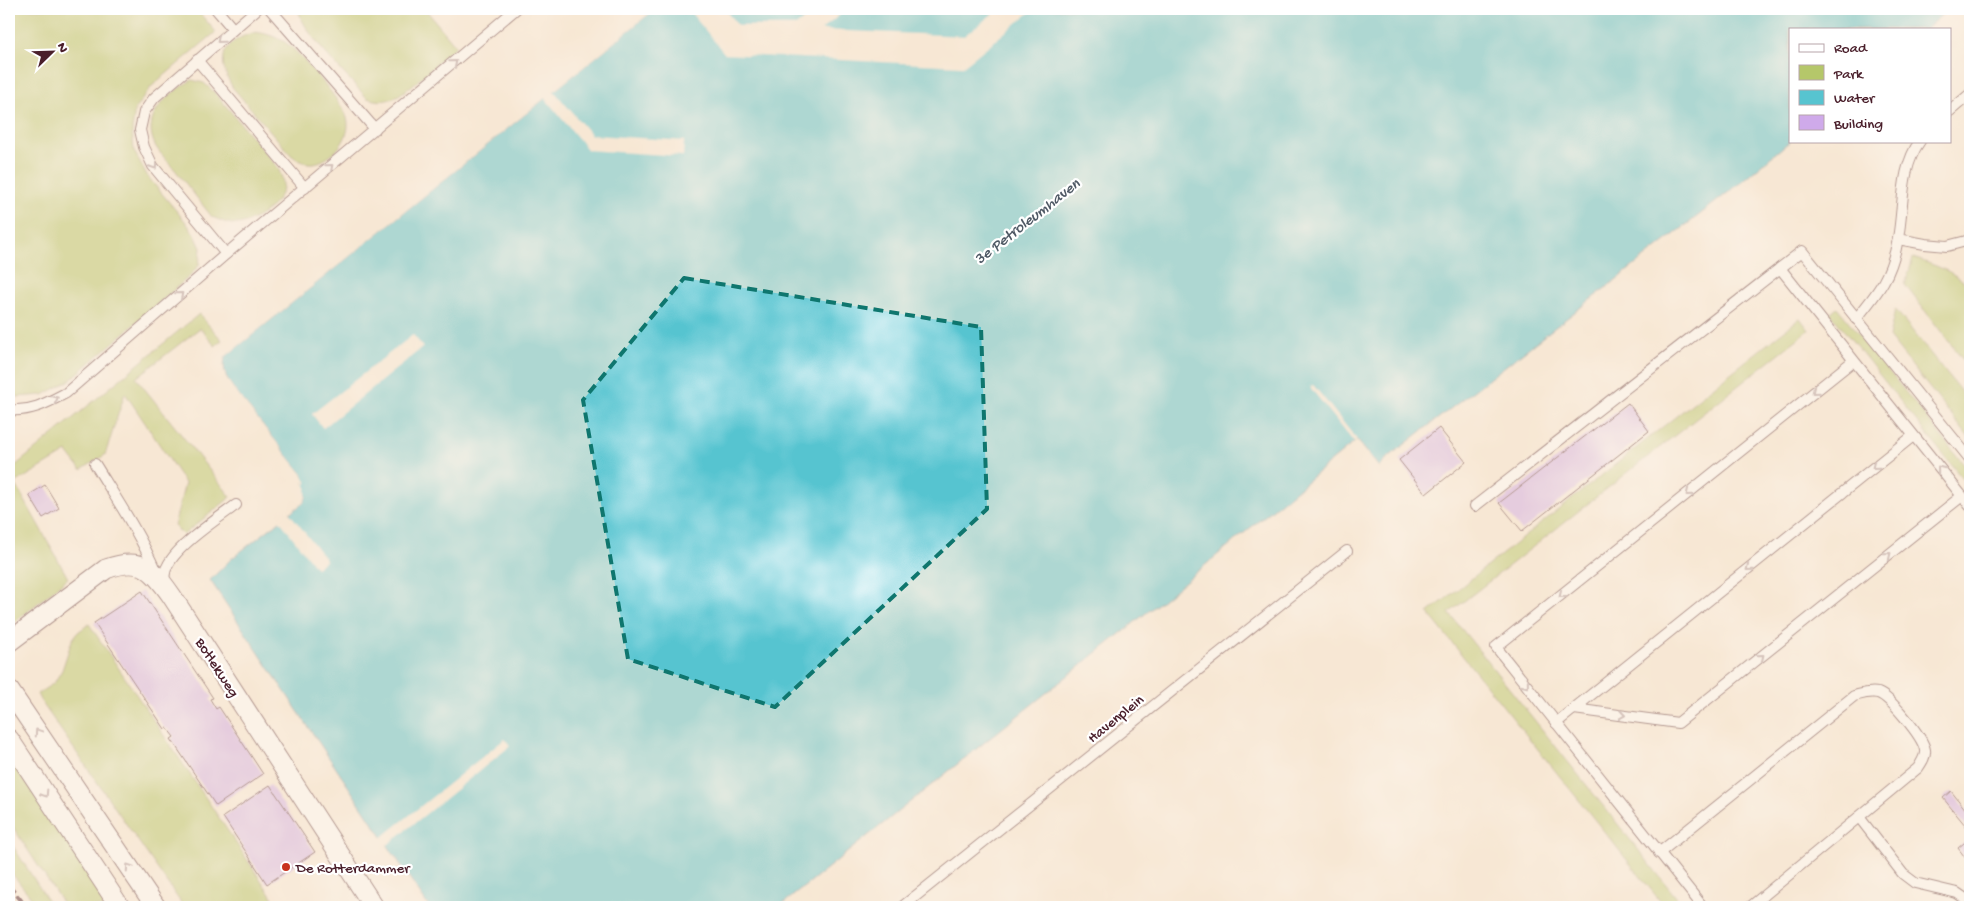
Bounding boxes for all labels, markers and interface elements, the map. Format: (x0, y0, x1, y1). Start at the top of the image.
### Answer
north arrow (28, 28, 78, 78)
legend (1789, 28, 1952, 142)
one-way arrow (216, 35, 225, 44)
text: N (52, 40, 71, 55)
text: Road (1834, 40, 1868, 58)
one-way arrow (449, 59, 458, 68)
text: Park (1833, 66, 1864, 84)
text: Water (1834, 90, 1876, 108)
text: Building (1833, 116, 1883, 134)
one-way arrow (148, 161, 158, 170)
one-way arrow (324, 163, 333, 172)
water label: 3e Petroleumhaven (971, 175, 1085, 270)
one-way arrow (174, 292, 183, 301)
one-way arrow (1812, 386, 1821, 395)
one-way arrow (50, 395, 59, 405)
one-way arrow (1872, 461, 1881, 469)
one-way arrow (1936, 465, 1945, 474)
one-way arrow (1685, 488, 1694, 497)
one-way arrow (1882, 552, 1891, 561)
one-way arrow (1745, 562, 1754, 571)
one-way arrow (1559, 589, 1568, 597)
street label: Botlekweg (190, 634, 242, 701)
one-way arrow (1755, 654, 1764, 662)
one-way arrow (1521, 679, 1529, 688)
street label: Havenplein (1084, 691, 1148, 748)
one-way arrow (1618, 710, 1626, 720)
one-way arrow (35, 729, 44, 738)
one-way arrow (39, 788, 48, 798)
place label: De Rotterdammer (295, 860, 411, 878)
marker: De Rotterdammer (280, 861, 292, 873)
one-way arrow (126, 863, 135, 873)

